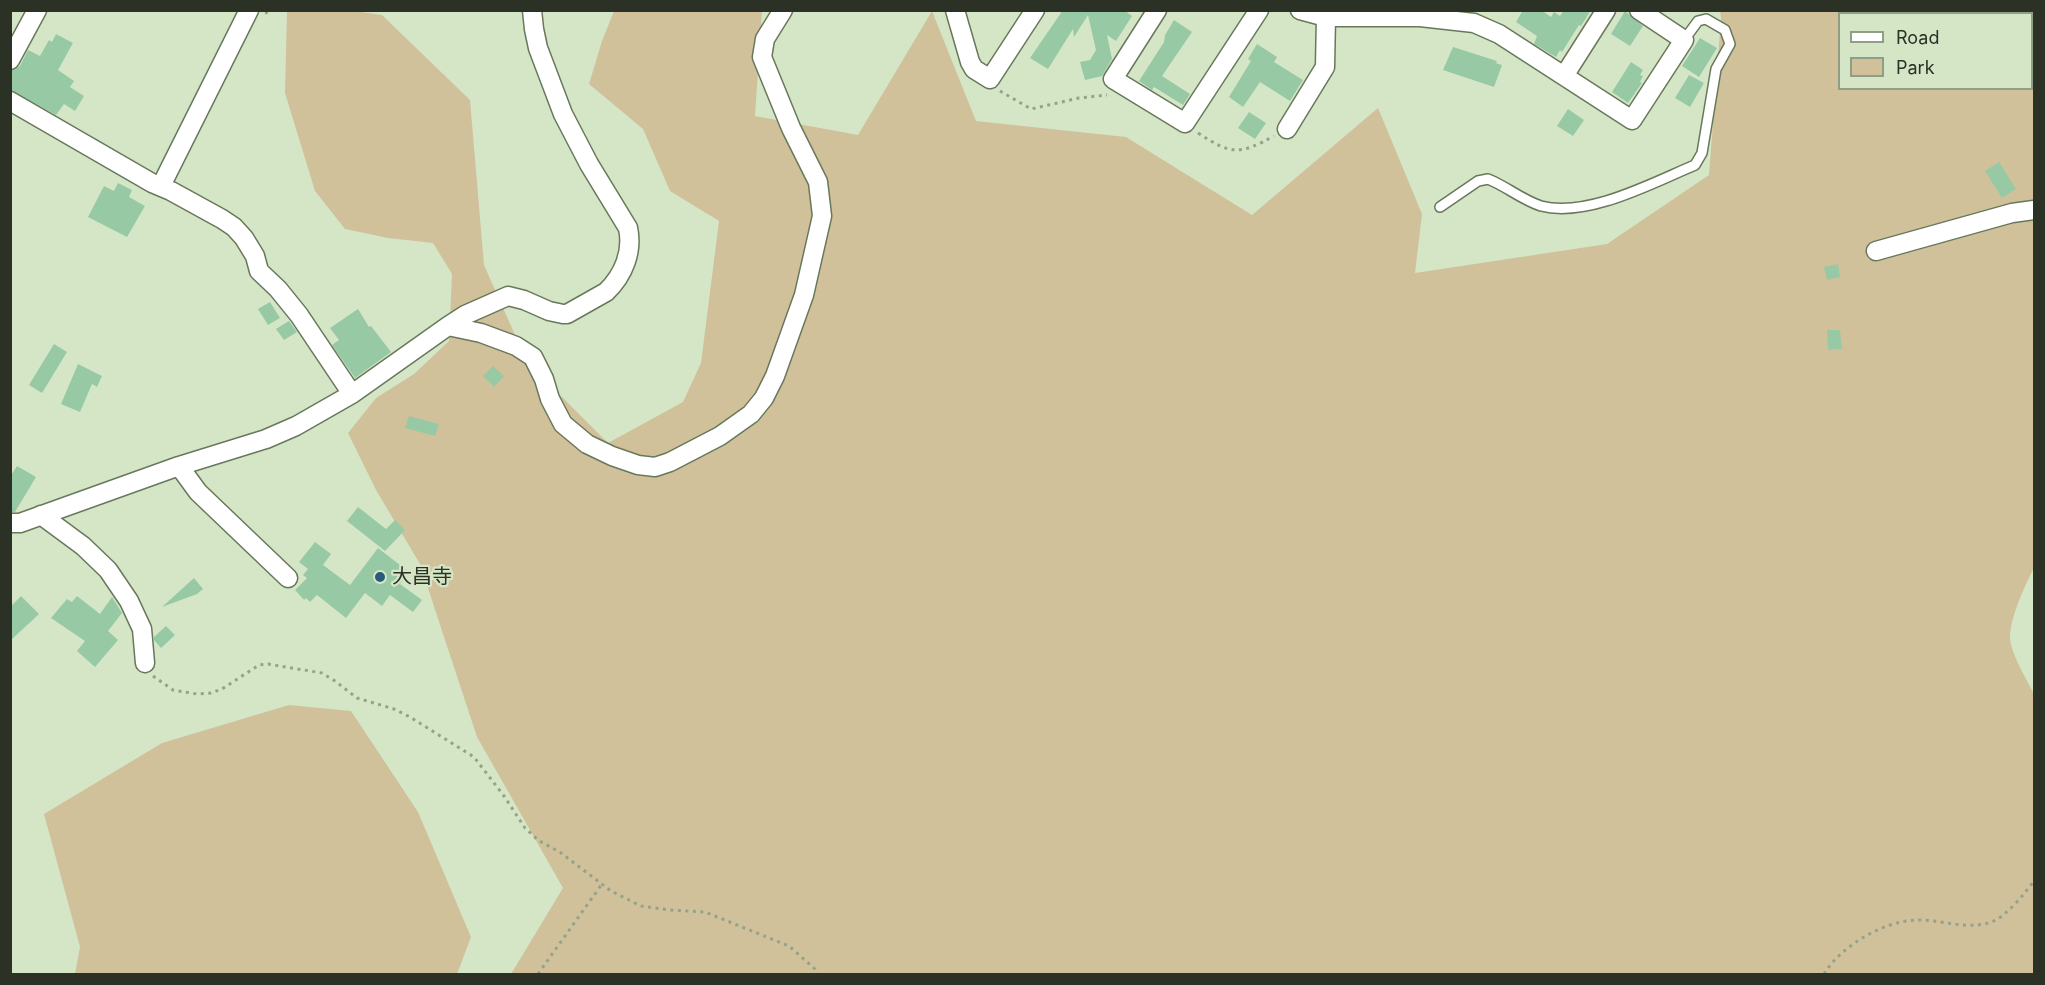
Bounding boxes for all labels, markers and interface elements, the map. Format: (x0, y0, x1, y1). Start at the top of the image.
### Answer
legend (1838, 12, 2033, 90)
text: Road (1896, 27, 1939, 48)
text: Park (1896, 57, 1935, 78)
place label: 大昌寺 (392, 565, 452, 589)
marker: 大昌寺 (373, 570, 387, 584)

